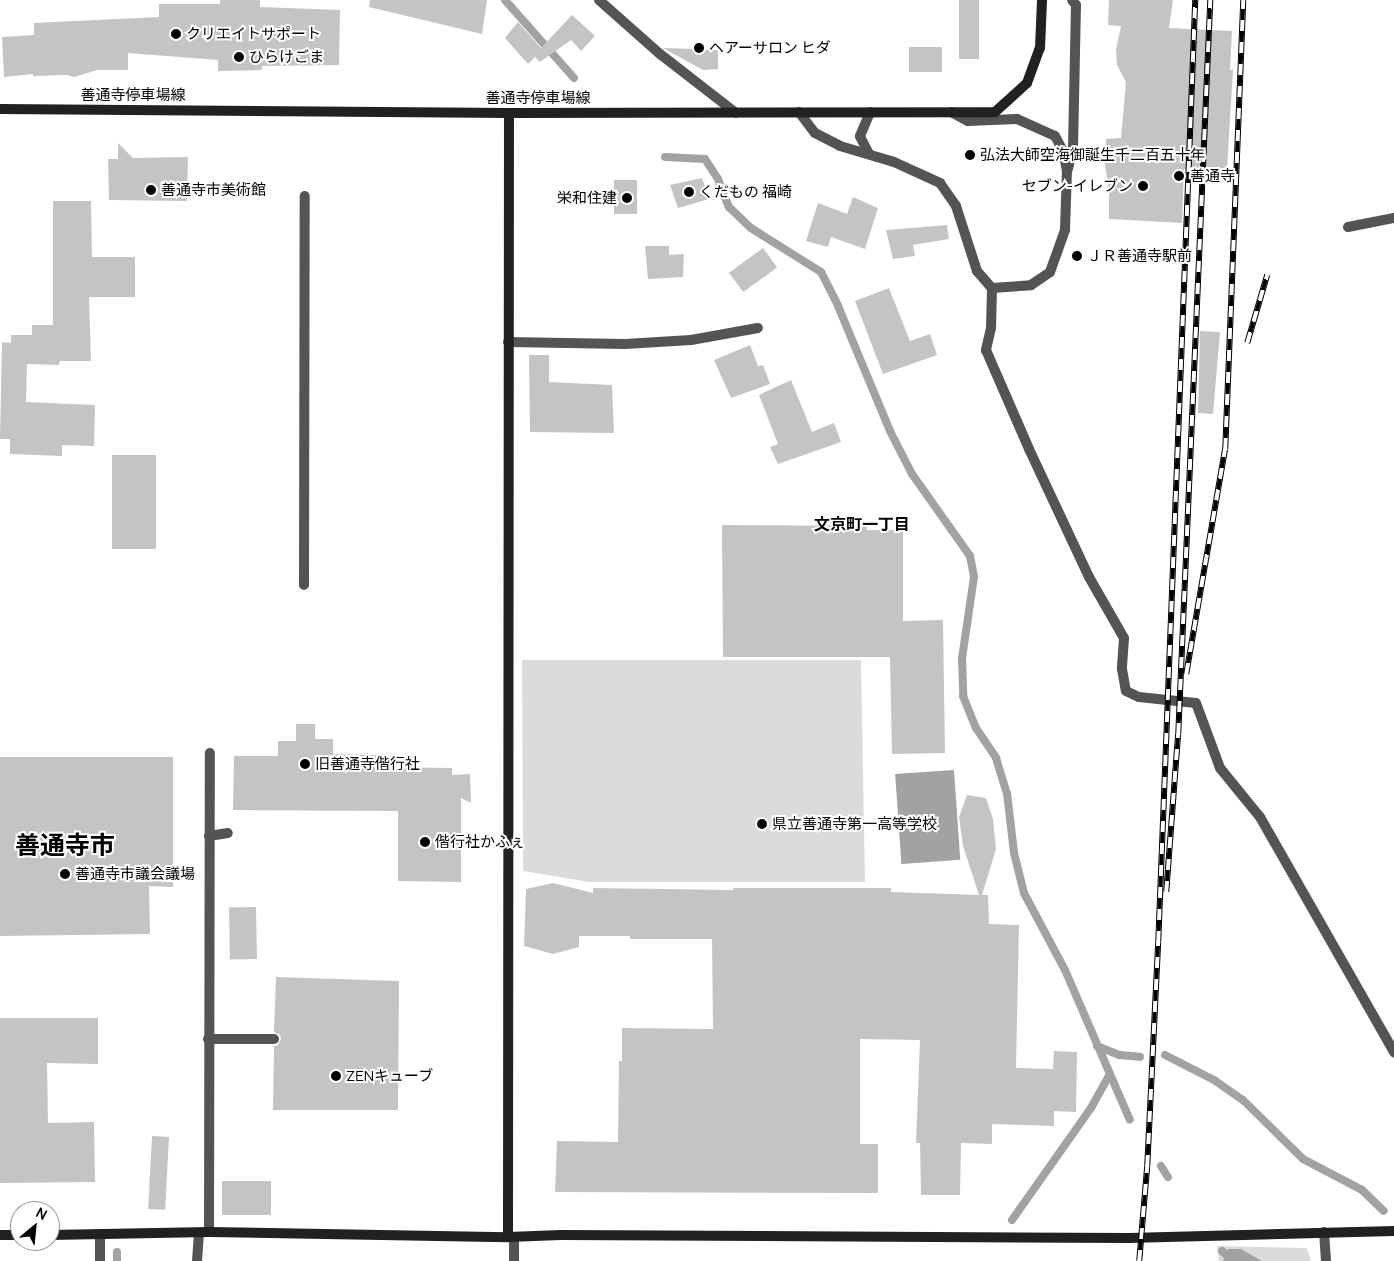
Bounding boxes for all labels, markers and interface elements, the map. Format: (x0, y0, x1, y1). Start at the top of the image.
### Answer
place label: クリエイトサポート (186, 25, 321, 43)
marker: クリエイトサポート (170, 28, 182, 40)
place label: ヘアーサロン ヒダ (709, 39, 831, 57)
marker: ヘアーサロン ヒダ (693, 42, 705, 54)
place label: ひらけごま (249, 48, 324, 66)
marker: ひらけごま (233, 51, 245, 63)
street label: 善通寺停車場線 (81, 86, 185, 104)
street label: 善通寺停車場線 (486, 89, 590, 107)
place label: 弘法大師空海御誕生千二百五十年 (980, 146, 1205, 164)
marker: 弘法大師空海御誕生千二百五十年 (964, 149, 976, 161)
place label: 善通寺 (1190, 167, 1235, 185)
marker: 善通寺 (1172, 169, 1186, 183)
place label: セブン-イレブン (1022, 177, 1133, 195)
marker: セブン-イレブン (1137, 180, 1149, 192)
place label: 善通寺市美術館 (161, 181, 266, 199)
place label: くだもの 福崎 (699, 183, 792, 201)
marker: 善通寺市美術館 (145, 184, 157, 196)
marker: くだもの 福崎 (683, 186, 695, 198)
place label: 栄和住建 (557, 189, 617, 207)
marker: 栄和住建 (621, 192, 633, 204)
place label: ＪＲ善通寺駅前 (1087, 247, 1192, 265)
marker: ＪＲ善通寺駅前 (1071, 250, 1083, 262)
district label: 文京町一丁目 (814, 514, 910, 534)
place label: 旧善通寺偕行社 (315, 755, 420, 773)
marker: 旧善通寺偕行社 (299, 758, 311, 770)
place label: 県立善通寺第一高等学校 (772, 815, 937, 833)
marker: 県立善通寺第一高等学校 (756, 818, 768, 830)
district label: 善通寺市 (15, 830, 115, 860)
place label: 偕行社かふぇ (435, 833, 525, 851)
marker: 偕行社かふぇ (419, 836, 431, 848)
place label: 善通寺市議会議場 (75, 865, 195, 883)
marker: 善通寺市議会議場 (59, 868, 71, 880)
place label: ZENキューブ (346, 1067, 434, 1085)
marker: ZENキューブ (330, 1070, 342, 1082)
north arrow (10, 1201, 60, 1251)
text: N (33, 1202, 51, 1224)

